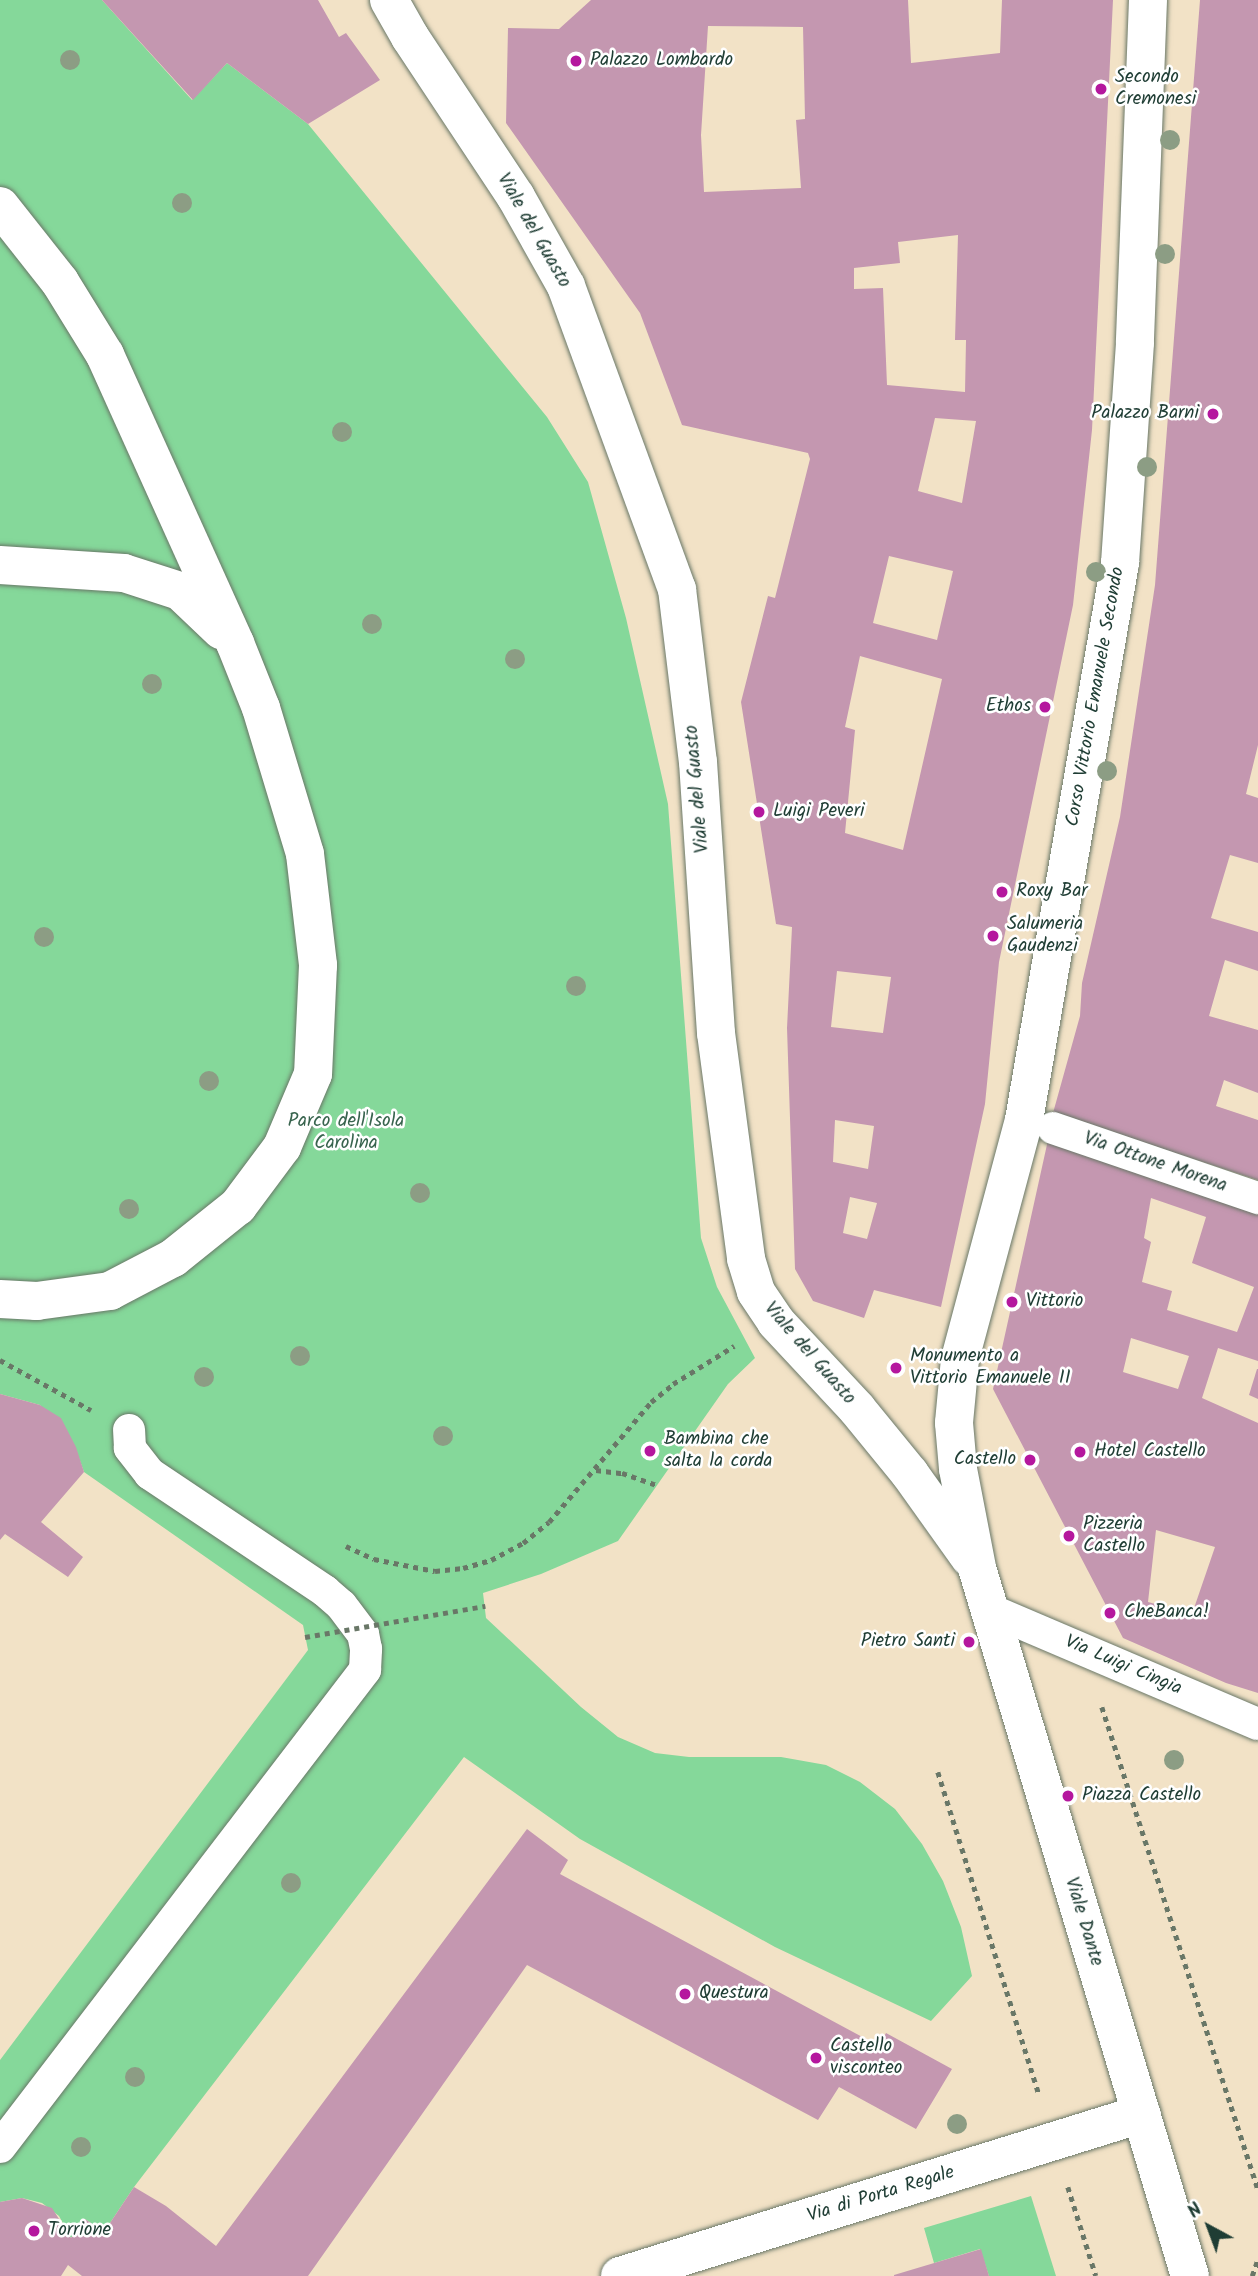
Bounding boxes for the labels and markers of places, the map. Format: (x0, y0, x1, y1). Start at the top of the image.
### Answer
place label: Palazzo Lombardo (590, 50, 733, 72)
marker: Palazzo Lombardo (568, 53, 584, 69)
place label: Secondo Cremonesi (1115, 67, 1196, 111)
marker: Secondo Cremonesi (1093, 81, 1109, 97)
place label: Palazzo Barni (1091, 403, 1199, 425)
marker: Palazzo Barni (1205, 406, 1221, 422)
place label: Ethos (986, 696, 1031, 718)
marker: Ethos (1037, 699, 1053, 715)
place label: Luigi Peveri (773, 801, 864, 823)
marker: Luigi Peveri (751, 804, 767, 820)
place label: Roxy Bar (1016, 881, 1088, 903)
marker: Roxy Bar (994, 884, 1010, 900)
place label: Salumeria Gaudenzi (1007, 914, 1083, 958)
marker: Salumeria Gaudenzi (985, 928, 1001, 944)
place label: Vittorio (1026, 1291, 1083, 1313)
marker: Vittorio (1004, 1294, 1020, 1310)
place label: Monumento a Vittorio Emanuele II (910, 1346, 1071, 1390)
marker: Monumento a Vittorio Emanuele II (888, 1360, 904, 1376)
place label: Bambina che salta la corda (664, 1429, 772, 1473)
place label: Hotel Castello (1094, 1441, 1206, 1463)
marker: Bambina che salta la corda (642, 1443, 658, 1459)
marker: Hotel Castello (1072, 1444, 1088, 1460)
place label: Castello (954, 1449, 1016, 1471)
marker: Castello (1022, 1452, 1038, 1468)
place label: Pizzeria Castello (1083, 1514, 1145, 1558)
marker: Pizzeria Castello (1061, 1528, 1077, 1544)
place label: CheBanca! (1124, 1602, 1210, 1624)
marker: CheBanca! (1102, 1605, 1118, 1621)
place label: Pietro Santi (861, 1631, 955, 1653)
marker: Pietro Santi (961, 1634, 977, 1650)
place label: Piazza Castello (1082, 1785, 1201, 1807)
marker: Piazza Castello (1060, 1788, 1076, 1804)
place label: Questura (699, 1983, 769, 2005)
marker: Questura (677, 1986, 693, 2002)
place label: Castello visconteo (830, 2036, 902, 2080)
marker: Castello visconteo (808, 2050, 824, 2066)
place label: Torrione (48, 2220, 111, 2242)
marker: Torrione (26, 2223, 42, 2239)

